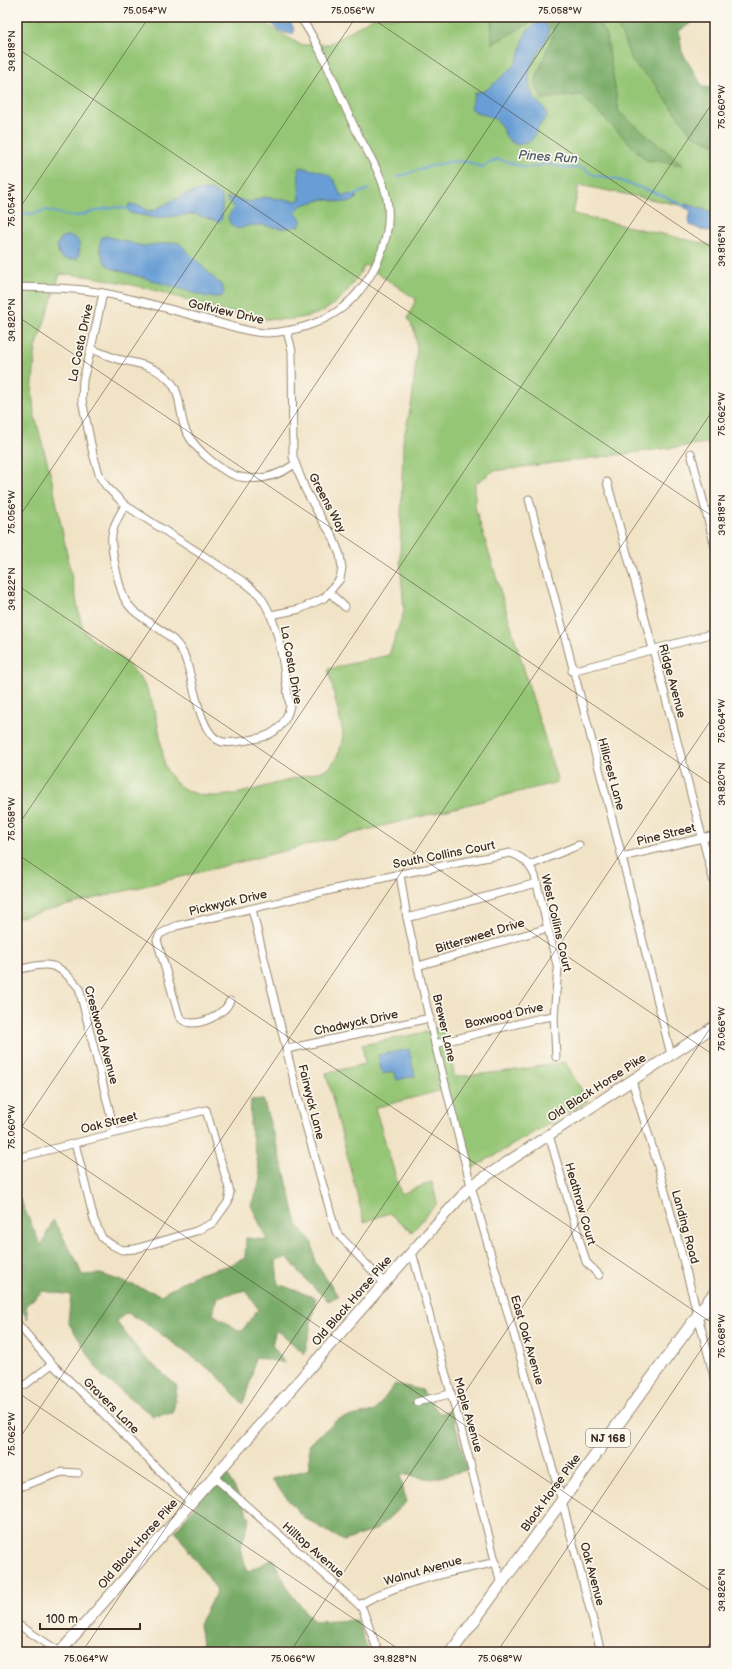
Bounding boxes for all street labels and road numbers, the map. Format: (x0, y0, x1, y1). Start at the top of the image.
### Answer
street label: Golfview Drive (187, 296, 265, 328)
street label: La Costa Drive (65, 303, 97, 383)
street label: Greens Way (305, 471, 349, 536)
street label: La Costa Drive (277, 625, 305, 705)
street label: Ridge Avenue (655, 642, 689, 720)
street label: Hillcrest Lane (594, 736, 628, 812)
street label: Pine Street (635, 820, 697, 850)
street label: South Collins Court (392, 838, 497, 872)
street label: West Collins Court (537, 873, 575, 974)
street label: Pickwyck Drive (187, 887, 269, 919)
street label: Bittersweet Drive (433, 915, 527, 957)
street label: Crestwood Avenue (81, 984, 121, 1086)
street label: Brewer Lane (429, 993, 459, 1063)
street label: Boxwood Drive (463, 1000, 545, 1032)
street label: Chadwyck Drive (313, 1007, 399, 1039)
street label: Old Black Horse Pike (545, 1051, 649, 1125)
street label: Fairwyck Lane (294, 1063, 328, 1141)
street label: Oak Street (79, 1109, 139, 1137)
street label: Heathrow Court (561, 1161, 599, 1247)
street label: Landing Road (668, 1188, 702, 1266)
street label: Old Black Horse Pike (309, 1253, 395, 1349)
street label: East Oak Avenue (507, 1293, 547, 1387)
street label: Gravers Lane (80, 1375, 142, 1437)
street label: Maple Avenue (450, 1376, 486, 1454)
road number: NJ 168 (586, 1429, 630, 1447)
street label: Black Horse Pike (518, 1451, 584, 1535)
street label: Old Black Horse Pike (95, 1496, 181, 1592)
street label: Hilltop Avenue (279, 1519, 347, 1581)
street label: Oak Avenue (576, 1541, 608, 1607)
street label: Walnut Avenue (382, 1553, 464, 1589)

